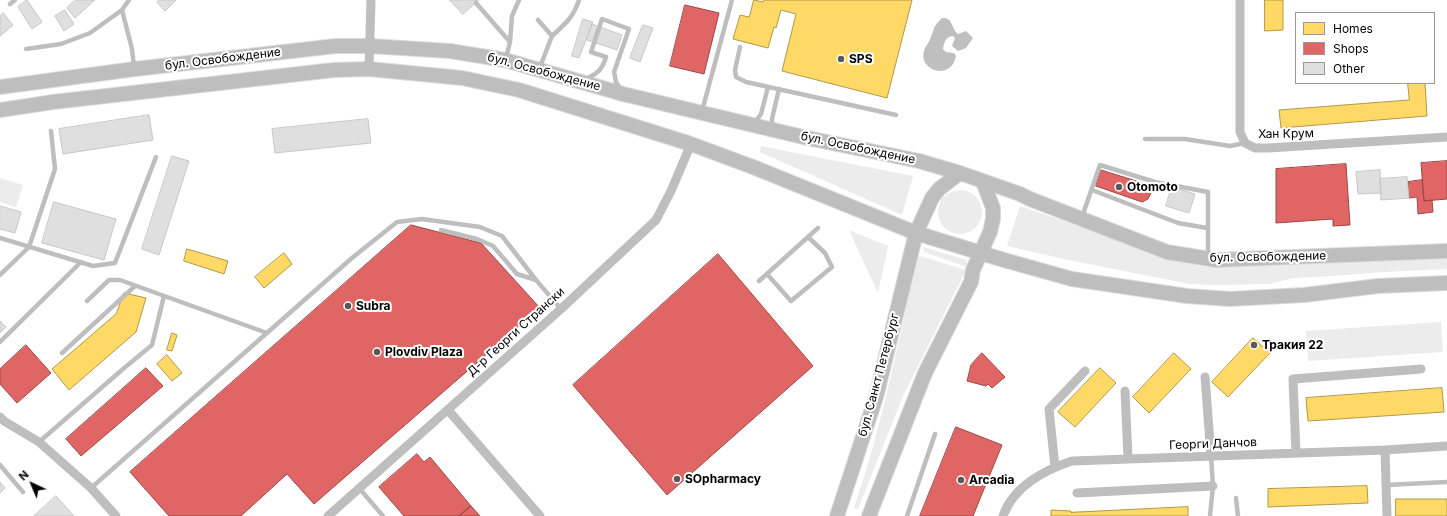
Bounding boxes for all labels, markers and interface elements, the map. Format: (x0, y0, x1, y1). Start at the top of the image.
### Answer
legend (1295, 12, 1435, 84)
text: Homes (1333, 21, 1373, 36)
text: Shops (1333, 41, 1369, 56)
street label: бул. Освобождение (164, 45, 282, 73)
street label: бул. Освобождение (486, 50, 602, 94)
place label: SPS (849, 52, 872, 66)
marker: SPS (836, 54, 846, 64)
text: Other (1333, 61, 1365, 76)
street label: Хан Крум (1258, 126, 1314, 142)
street label: бул. Освобождение (800, 129, 916, 167)
place label: Otomoto (1127, 180, 1178, 194)
marker: Otomoto (1114, 182, 1124, 192)
street label: бул. Освобождение (1210, 249, 1326, 265)
street label: Д-р Георги Странски (464, 285, 568, 379)
place label: Subra (356, 299, 391, 313)
marker: Subra (343, 301, 353, 311)
street label: бул. Санкт Петербург (856, 312, 902, 438)
place label: Тракия 22 (1262, 338, 1323, 352)
marker: Тракия 22 (1249, 340, 1259, 350)
place label: Plovdiv Plaza (385, 345, 463, 359)
marker: Plovdiv Plaza (372, 347, 382, 357)
street label: Георги Данчов (1169, 435, 1257, 453)
north arrow (12, 464, 52, 504)
text: N (16, 467, 32, 483)
place label: SOpharmacy (685, 472, 761, 486)
place label: Arcadia (969, 473, 1014, 487)
marker: SOpharmacy (672, 474, 682, 484)
marker: Arcadia (956, 475, 966, 485)

